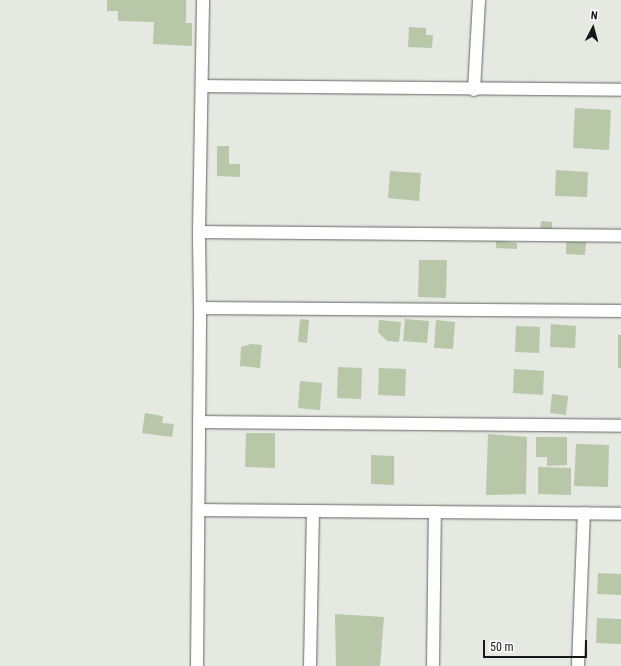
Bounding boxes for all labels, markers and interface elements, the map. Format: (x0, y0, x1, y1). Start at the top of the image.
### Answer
north arrow (573, 8, 613, 48)
text: N (590, 9, 598, 22)
scale bar (485, 632, 589, 658)
text: 50 m (490, 640, 514, 654)

